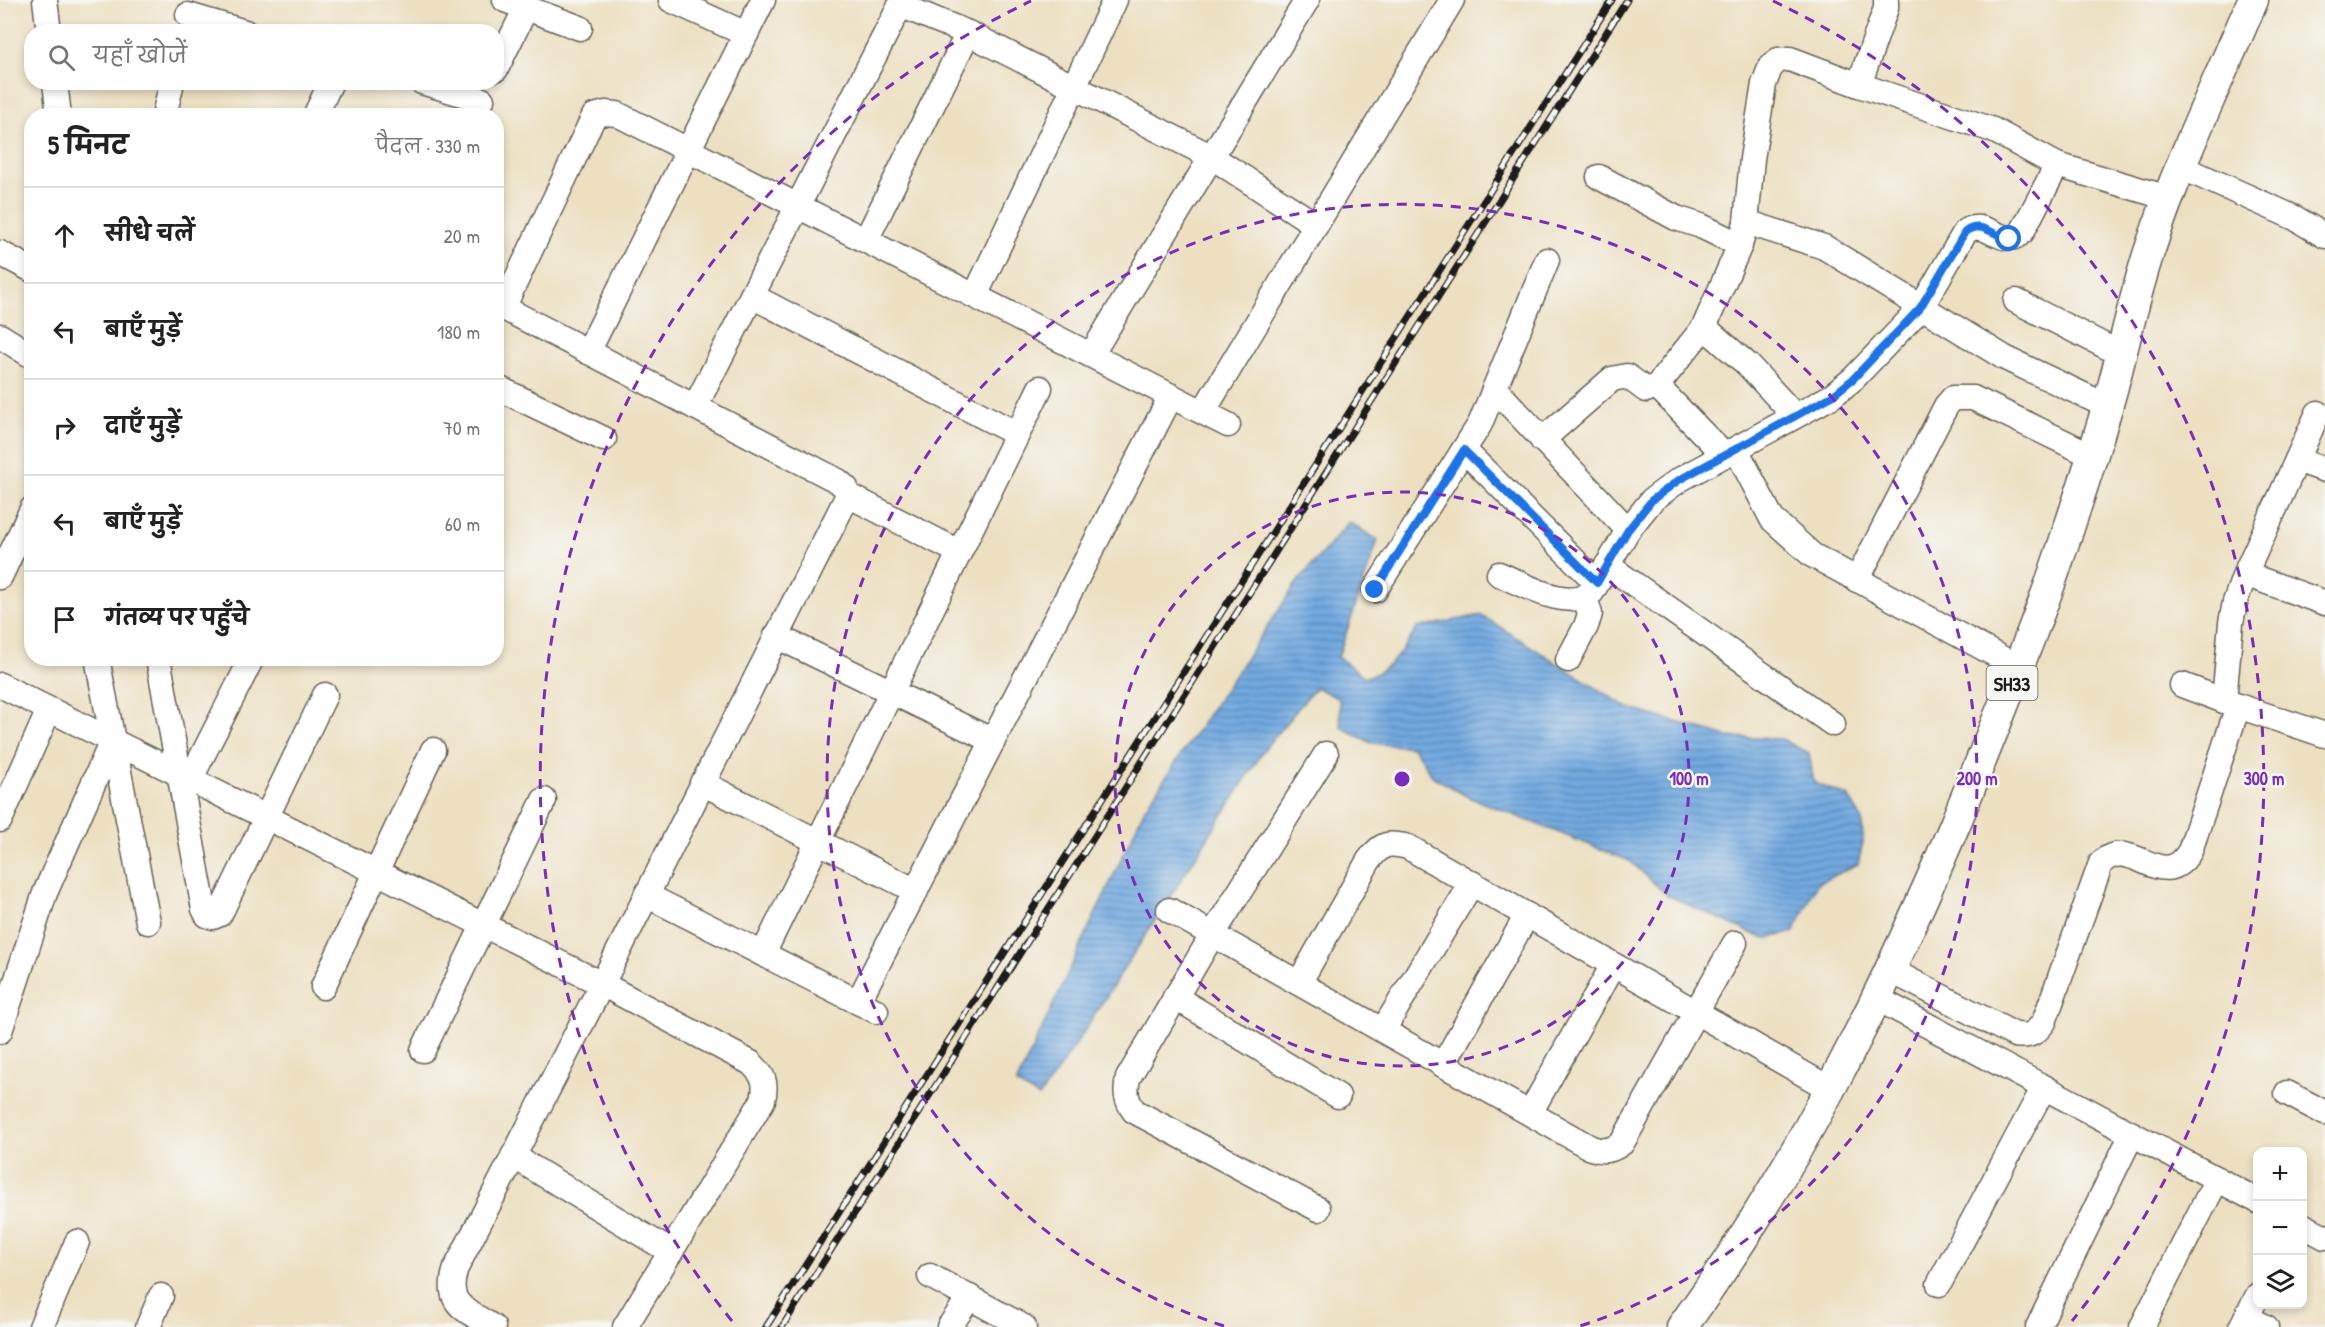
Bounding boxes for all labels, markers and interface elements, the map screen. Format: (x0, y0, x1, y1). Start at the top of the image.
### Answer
search box (24, 24, 504, 90)
text: यहाँ खोजें (93, 40, 187, 70)
icon: search (45, 41, 78, 74)
text: 5 मिनट (48, 127, 128, 162)
text: पैदल · 330 m (375, 132, 480, 159)
text: सीधे चलें (105, 218, 195, 248)
icon: ahead (48, 219, 81, 252)
text: 20 m (443, 222, 480, 249)
route start (1995, 225, 2021, 251)
text: बाएँ मुड़ें (105, 314, 182, 344)
icon: left (48, 315, 81, 348)
text: 180 m (437, 318, 480, 345)
text: दाएँ मुड़ें (105, 410, 181, 440)
icon: right (48, 411, 81, 444)
text: 70 m (443, 414, 480, 441)
text: बाएँ मुड़ें (105, 506, 182, 536)
icon: left (48, 507, 81, 540)
text: 60 m (445, 510, 480, 537)
route end (1361, 576, 1387, 602)
text: गंतव्य पर पहुँचे (105, 602, 249, 632)
icon: arrive (48, 603, 81, 636)
road number: SH33 (1986, 666, 2038, 700)
text: 100 m (1669, 766, 1709, 791)
text: 200 m (1957, 766, 1997, 791)
text: 300 m (2244, 766, 2284, 791)
centre of rings (1392, 769, 1412, 789)
map controls (2253, 1147, 2307, 1309)
button: + (2253, 1147, 2307, 1201)
button: − (2253, 1201, 2307, 1255)
button: layers (2253, 1255, 2307, 1309)

